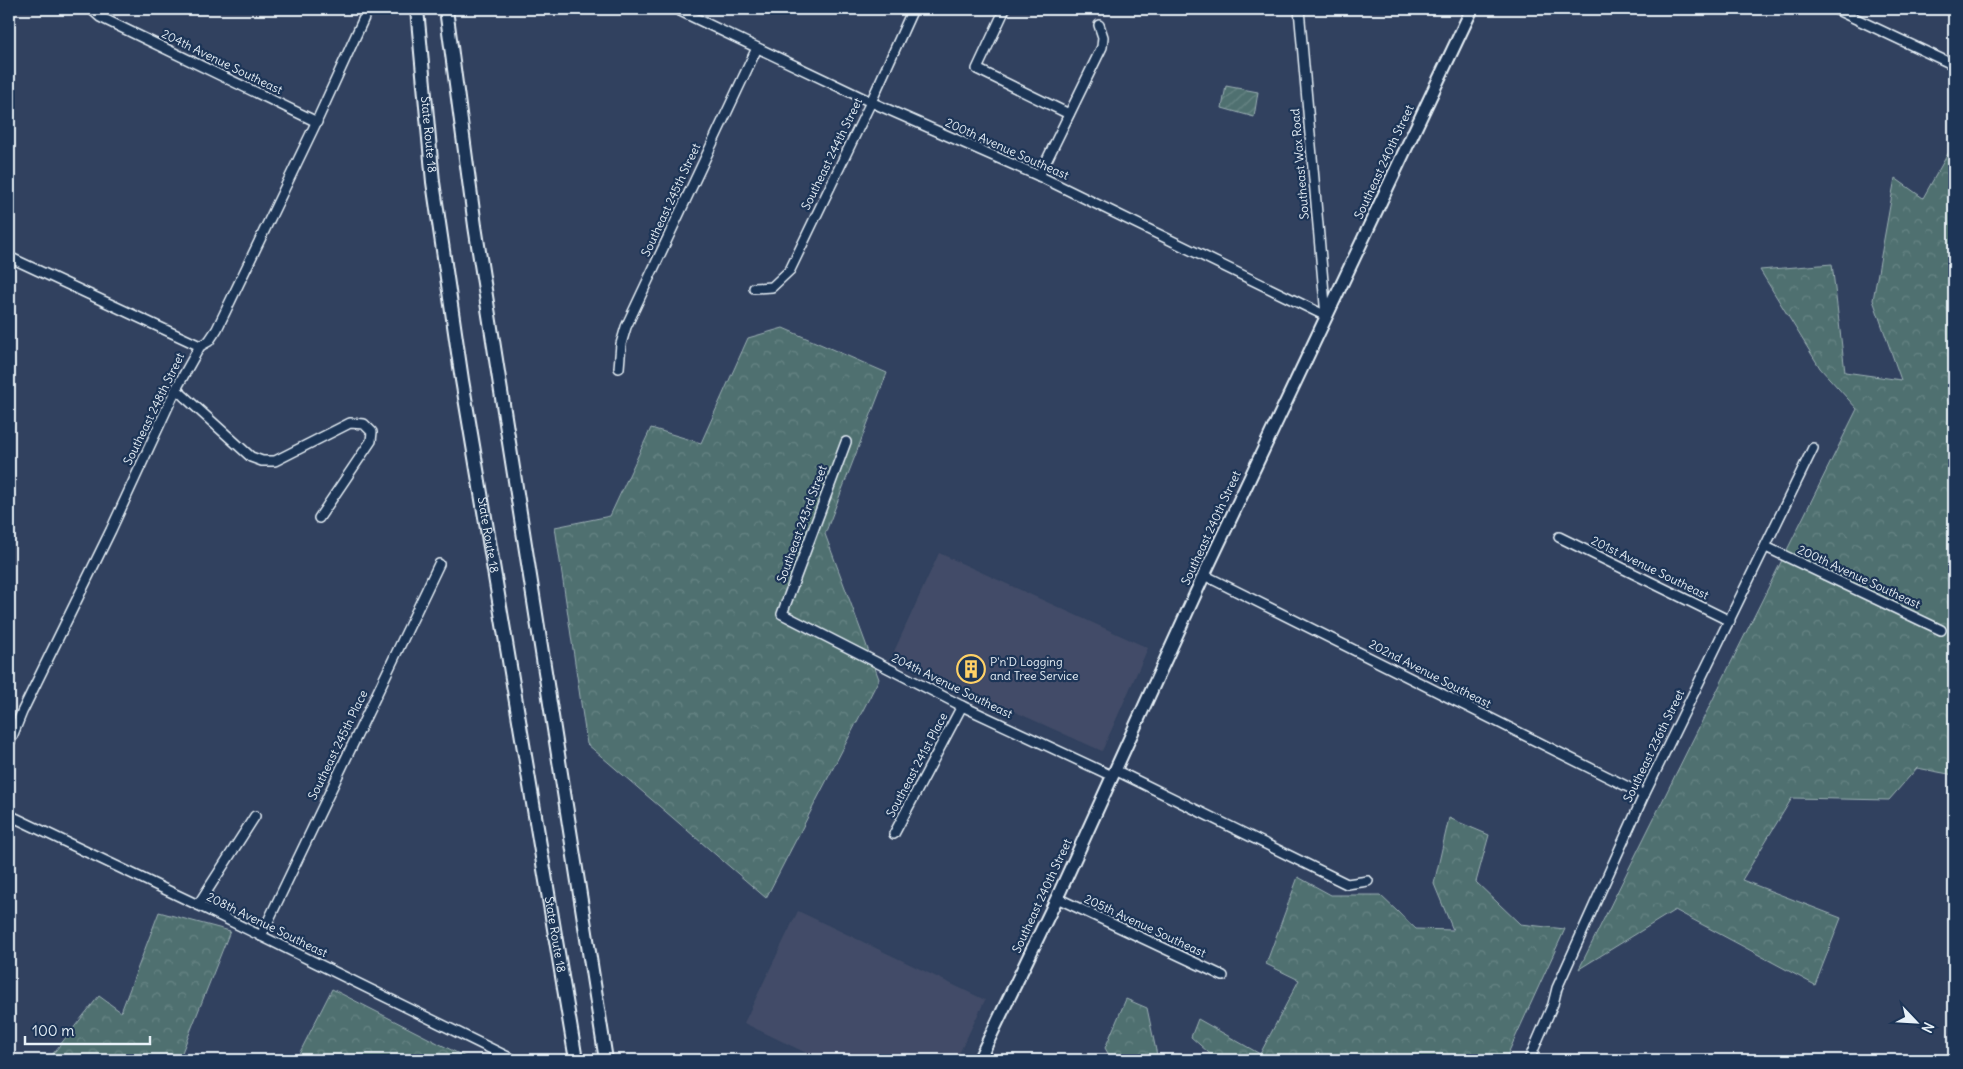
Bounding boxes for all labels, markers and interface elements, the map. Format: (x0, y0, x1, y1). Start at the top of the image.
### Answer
street label: 204th Avenue Southeast (159, 26, 285, 97)
street label: State Route 18 (418, 95, 440, 173)
street label: Southeast 244th Street (798, 95, 865, 212)
street label: Southeast 240th Street (1351, 102, 1417, 221)
street label: Southeast Wax Road (1287, 108, 1312, 220)
street label: 200th Avenue Southeast (943, 115, 1071, 183)
street label: Southeast 245th Street (638, 141, 703, 259)
street label: Southeast 248th Street (120, 350, 187, 467)
street label: Southeast 243rd Street (773, 463, 830, 585)
street label: Southeast 240th Street (1178, 468, 1244, 587)
street label: State Route 18 (475, 496, 502, 574)
street label: 201st Avenue Southeast (1589, 533, 1711, 603)
street label: 200th Avenue Southeast (1796, 542, 1923, 612)
street label: 202nd Avenue Southeast (1367, 636, 1494, 711)
street label: 204th Avenue Southeast (889, 650, 1015, 721)
building icon: P'n'D Logging and Tree Service (956, 654, 986, 684)
place label: P'n'D Logging and Tree Service (990, 654, 1078, 683)
street label: Southeast 245th Place (304, 687, 371, 802)
street label: Southeast 236th Street (1620, 687, 1687, 804)
street label: Southeast 241st Place (883, 710, 951, 820)
street label: Southeast 240th Street (1009, 836, 1075, 955)
street label: 208th Avenue Southeast (204, 889, 330, 960)
street label: 205th Avenue Southeast (1082, 891, 1208, 960)
street label: State Route 18 (542, 895, 569, 974)
north arrow (1890, 996, 1940, 1046)
scale bar (25, 1014, 150, 1046)
text: N (1918, 1019, 1938, 1036)
text: 100 m (32, 1021, 74, 1040)

